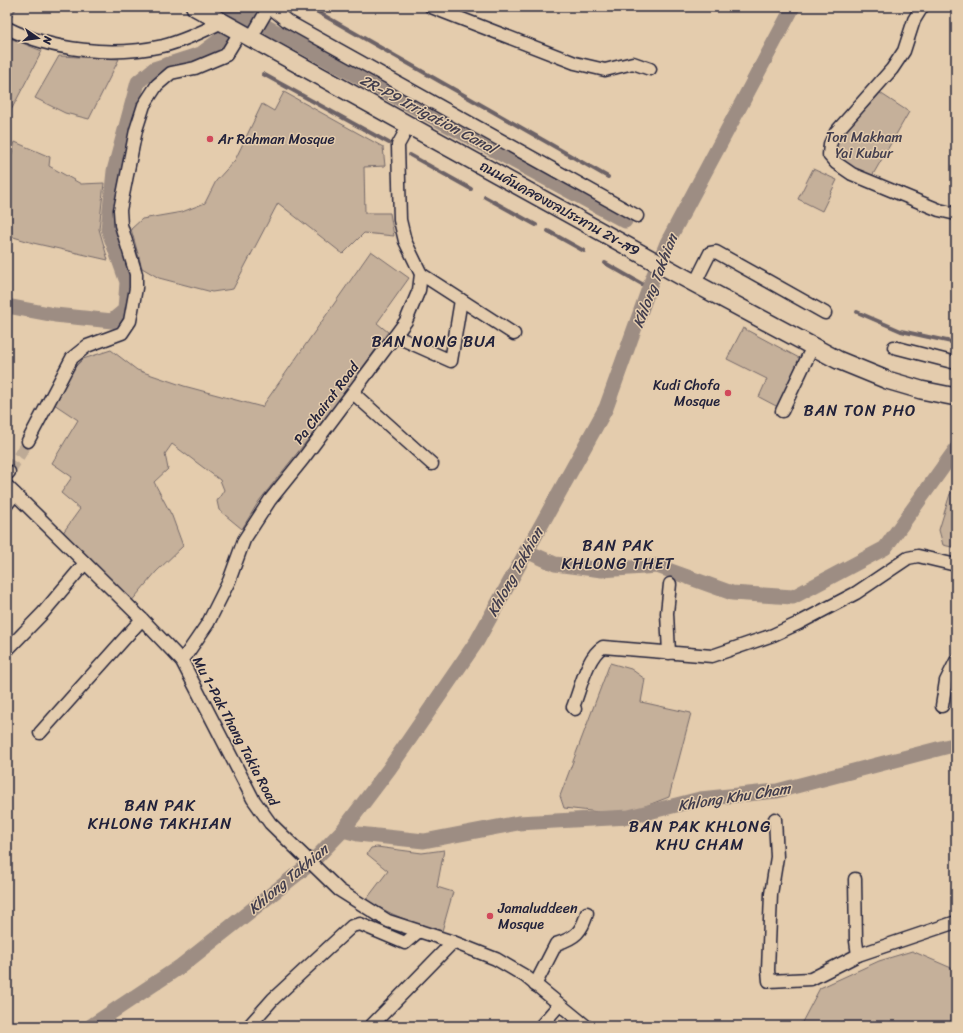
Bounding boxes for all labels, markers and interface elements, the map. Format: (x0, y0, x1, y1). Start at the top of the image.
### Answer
north arrow (18, 18, 58, 58)
text: N (37, 33, 58, 46)
water label: 2R-P9 Irrigation Canal (355, 67, 504, 163)
park label: Ton Makham Yai Kubur (826, 125, 902, 166)
place label: Ar Rahman Mosque (217, 127, 335, 152)
marker: Ar Rahman Mosque (205, 134, 215, 144)
street label: ถนนคันคลองชลประทาน 2ข-ส9 (475, 154, 645, 263)
water label: Khlong Takhian (625, 229, 685, 332)
district label: BAN NONG BUA (372, 327, 496, 356)
street label: Pa Chairat Road (287, 355, 367, 450)
place label: Kudi Chofa Mosque (653, 373, 720, 414)
marker: Kudi Chofa Mosque (723, 388, 733, 398)
district label: BAN TON PHO (804, 396, 916, 425)
water label: Khlong Takhian (480, 521, 551, 621)
district label: BAN PAK KHLONG THET (561, 531, 675, 578)
street label: Mu 1-Pak Thang Takia Road (185, 652, 286, 812)
water label: Khlong Khu Cham (676, 775, 794, 819)
district label: BAN PAK KHLONG TAKHIAN (88, 791, 232, 838)
district label: BAN PAK KHLONG KHU CHAM (629, 812, 771, 859)
water label: Khlong Takhian (242, 836, 336, 921)
place label: Jamaluddeen Mosque (497, 896, 578, 937)
marker: Jamaluddeen Mosque (485, 911, 495, 921)

